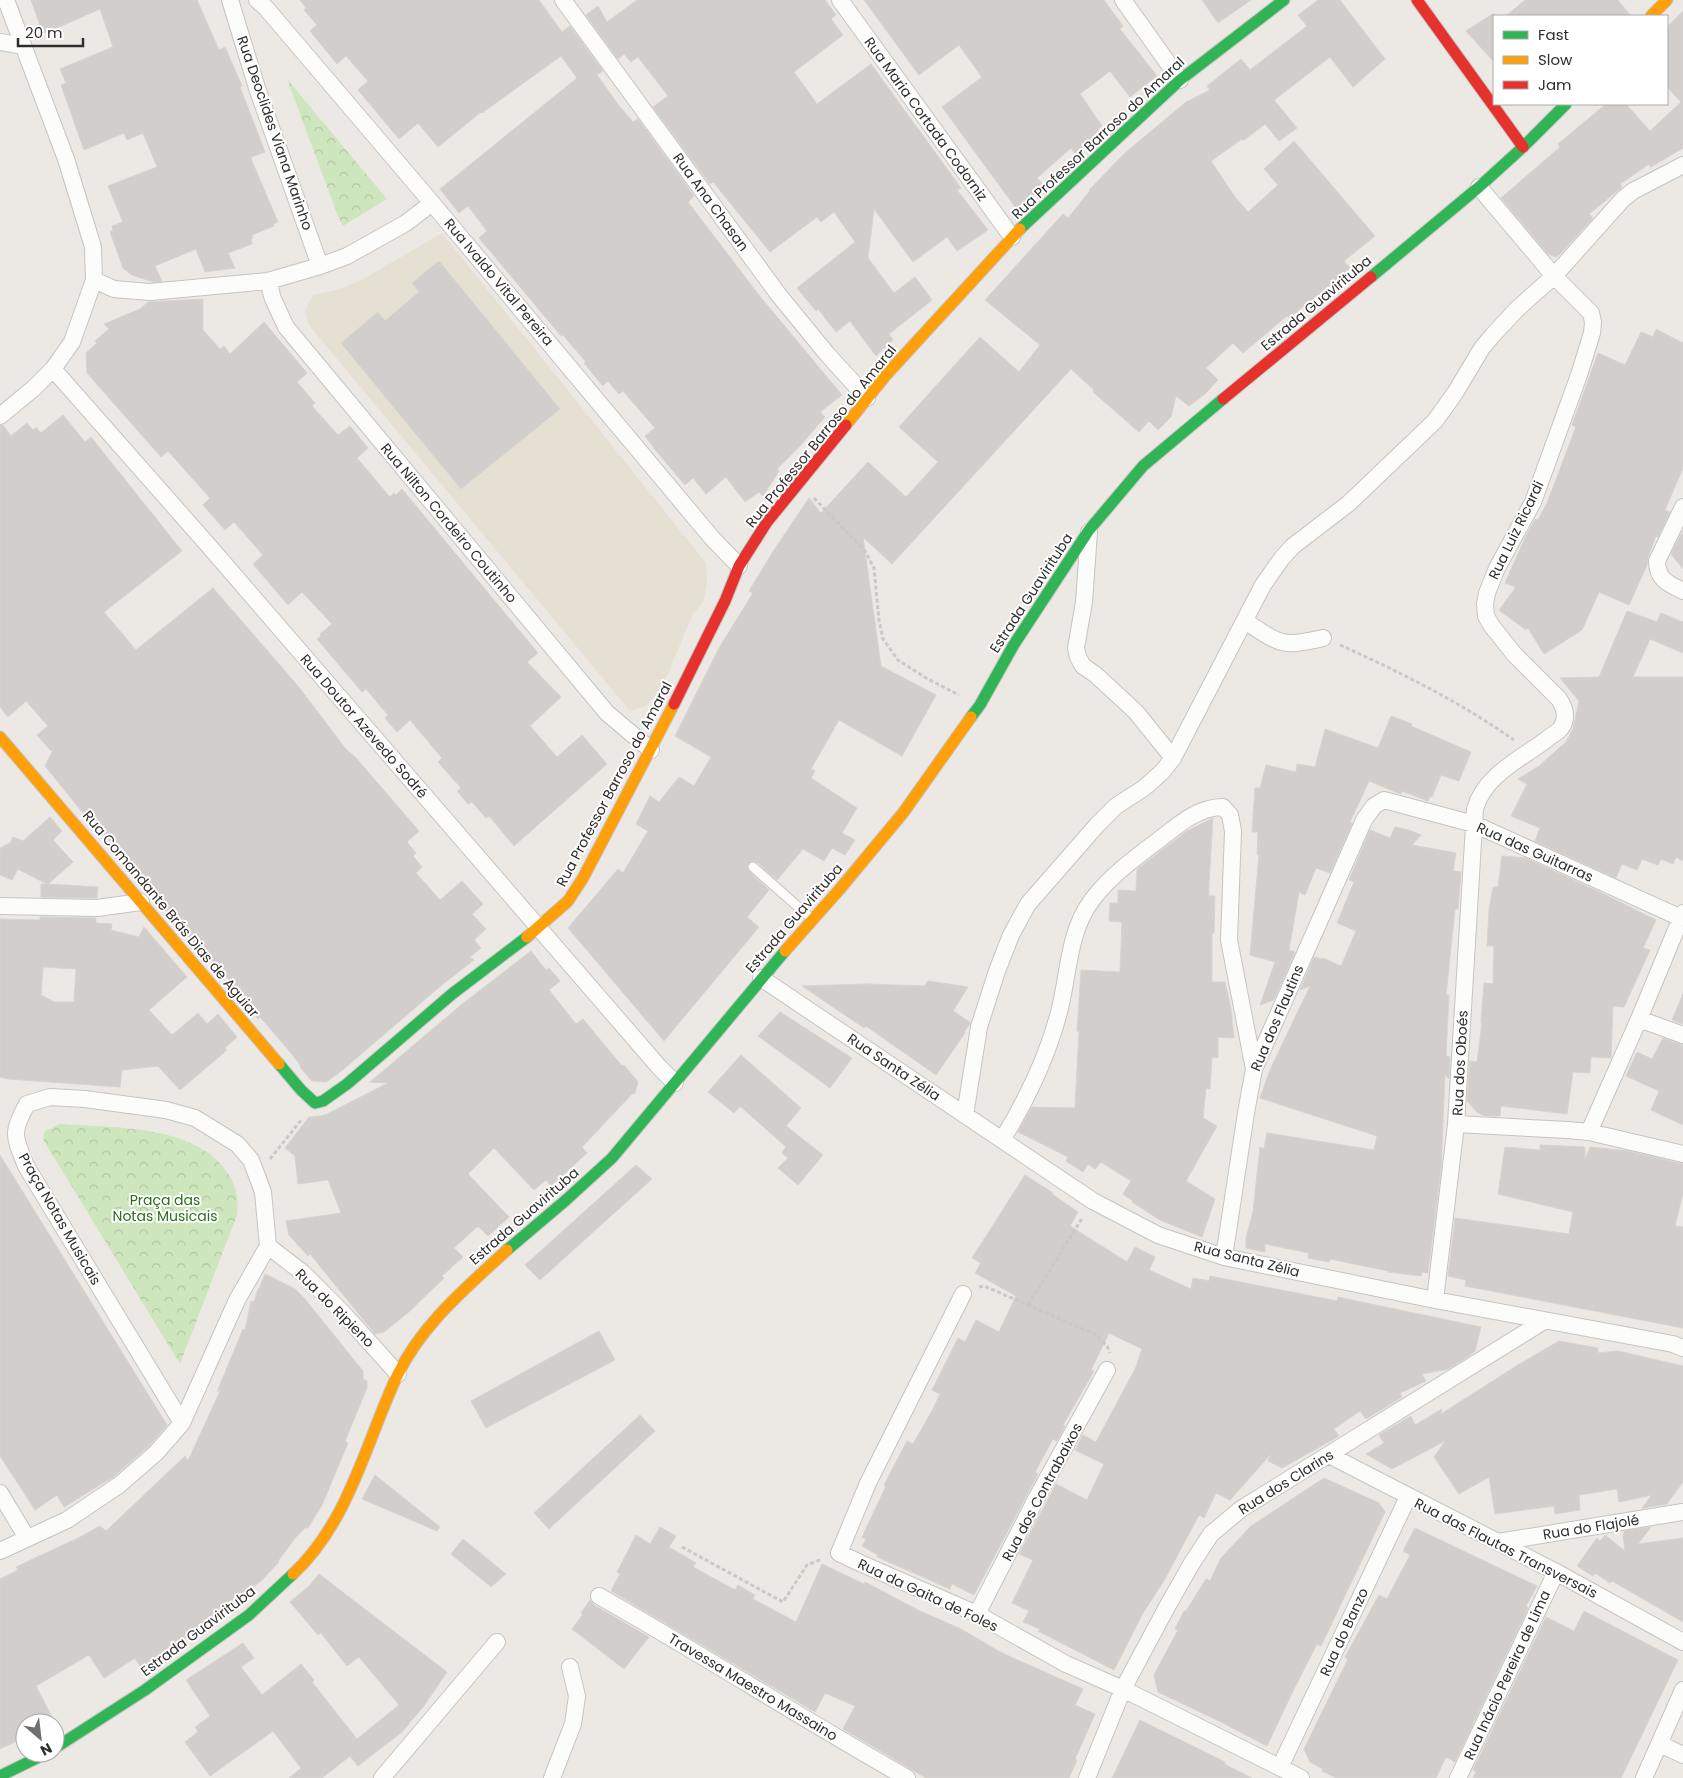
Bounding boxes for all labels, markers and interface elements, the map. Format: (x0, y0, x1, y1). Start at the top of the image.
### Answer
scale bar (18, 15, 82, 47)
legend (1493, 15, 1668, 105)
text: 20 m (25, 22, 63, 43)
text: Fast (1538, 24, 1569, 45)
street label: Rua Deoclides Viana Marinho (232, 33, 318, 233)
street label: Rua Maria Cortada Codorniz (860, 33, 992, 205)
text: Slow (1538, 49, 1573, 70)
street label: Rua Professor Barroso do Amaral (1007, 52, 1189, 224)
text: Jam (1538, 74, 1572, 95)
street label: Rua Ana Chasan (668, 149, 754, 255)
street label: Rua Ivaldo Vital Pereira (440, 214, 558, 350)
street label: Estrada Guavirituba (1256, 251, 1376, 355)
street label: Rua Professor Barroso do Amaral (741, 340, 901, 532)
street label: Rua Nilton Cordeiro Coutinho (376, 439, 522, 607)
street label: Rua Luiz Ricardi (1483, 477, 1549, 583)
street label: Estrada Guavirituba (985, 529, 1077, 657)
street label: Rua Doutor Azevedo Sodré (296, 650, 433, 803)
street label: Rua Professor Barroso do Amaral (551, 678, 677, 890)
street label: Rua Comandante Brás Dias de Aguiar (78, 806, 264, 1022)
street label: Rua das Guitarras (1474, 817, 1596, 887)
street label: Estrada Guavirituba (741, 859, 847, 977)
street label: Rua dos Flautins (1246, 962, 1308, 1074)
street label: Rua dos Oboés (1447, 1010, 1473, 1116)
street label: Rua Santa Zélia (844, 1028, 944, 1106)
street label: Praça Notas Musicais (14, 1149, 106, 1289)
street label: Estrada Guavirituba (465, 1163, 583, 1269)
park label: Praça das Notas Musicais (113, 1190, 217, 1226)
street label: Rua Santa Zélia (1192, 1236, 1302, 1282)
street label: Rua do Ripieno (291, 1264, 379, 1352)
street label: Rua dos Contrabaixos (997, 1419, 1087, 1565)
street label: Rua dos Clarins (1235, 1445, 1337, 1519)
street label: Rua das Flautas Transversais (1411, 1493, 1601, 1603)
street label: Rua do Flajolé (1541, 1509, 1641, 1544)
street label: Rua da Gaita de Foles (855, 1554, 1001, 1636)
street label: Estrada Guavirituba (136, 1581, 260, 1681)
street label: Rua do Banzo (1315, 1585, 1373, 1679)
street label: Rua Inácio Pereira de Lima (1459, 1587, 1555, 1763)
street label: Travessa Maestro Massaino (665, 1628, 841, 1746)
north arrow (15, 1713, 65, 1763)
text: N (37, 1738, 55, 1761)

